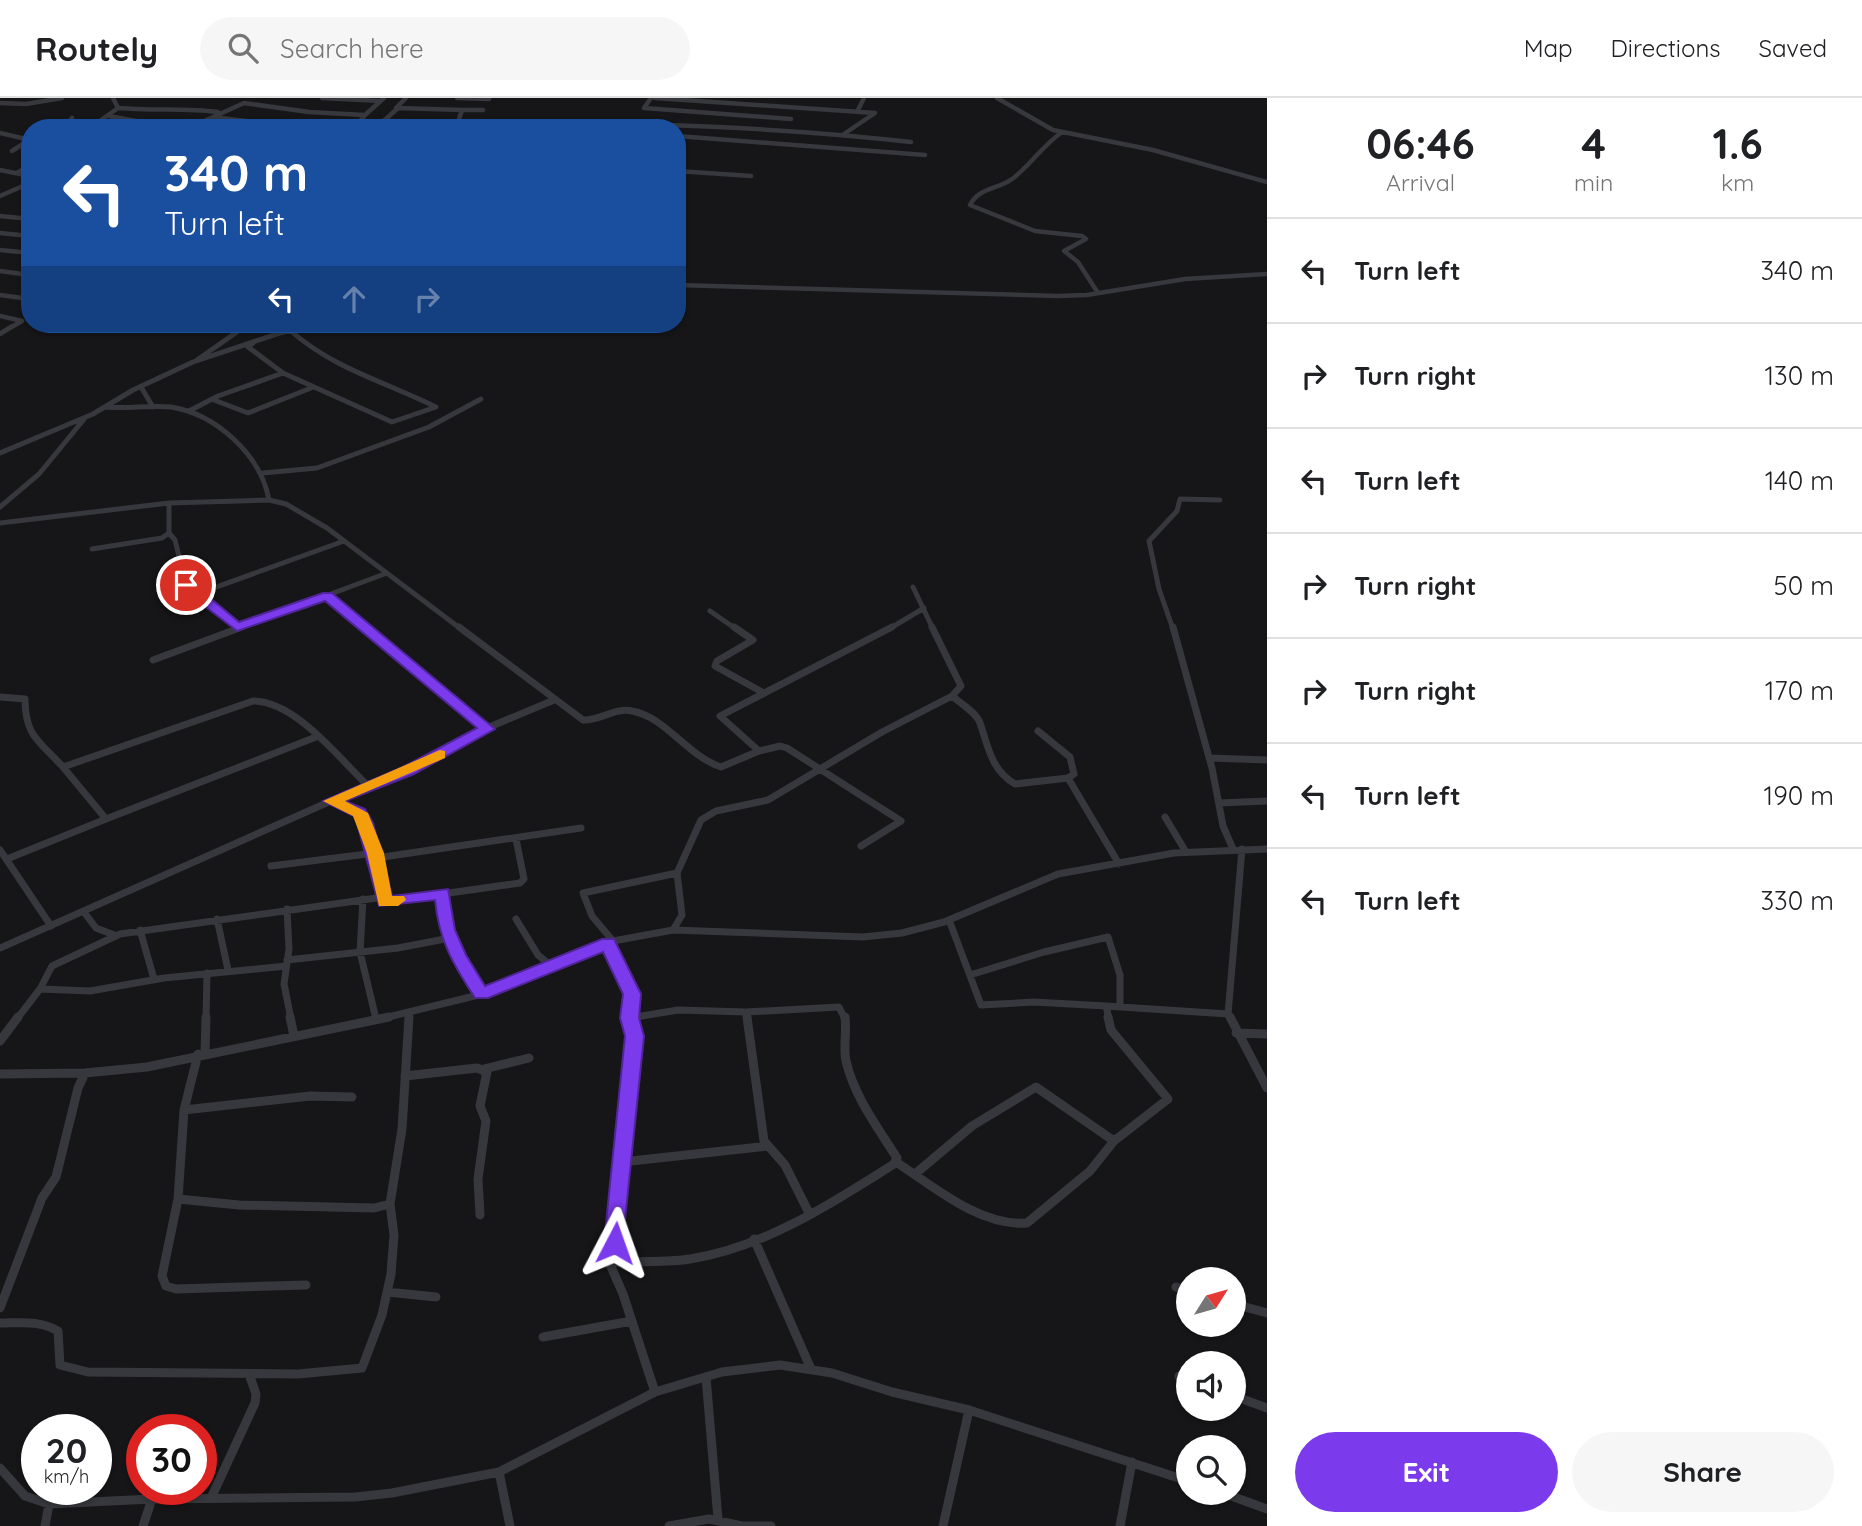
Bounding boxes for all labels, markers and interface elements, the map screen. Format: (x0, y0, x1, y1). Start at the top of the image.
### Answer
search box (200, 17, 690, 80)
text: Routely (35, 28, 158, 69)
icon: search (224, 29, 262, 67)
text: Search here (280, 32, 424, 65)
text: Map (1524, 33, 1573, 63)
text: Directions (1611, 33, 1721, 63)
text: Saved (1759, 33, 1827, 63)
text: 06:46 (1366, 117, 1475, 170)
text: 4 (1581, 117, 1606, 170)
text: 1.6 (1713, 117, 1763, 170)
text: 340 m (164, 142, 308, 203)
icon: left (49, 147, 140, 238)
text: Arrival (1386, 168, 1455, 197)
text: min (1574, 168, 1613, 197)
text: km (1721, 168, 1754, 197)
text: Turn left (164, 203, 285, 243)
icon: left (1295, 252, 1333, 290)
text: Turn left (1354, 254, 1461, 287)
text: 340 m (1760, 254, 1834, 287)
icon: left (262, 280, 300, 318)
icon: ahead (335, 280, 373, 318)
icon: right (408, 280, 446, 318)
icon: right (1295, 357, 1333, 395)
text: Turn right (1354, 359, 1476, 392)
text: 130 m (1764, 359, 1834, 392)
icon: left (1295, 462, 1333, 500)
text: Turn left (1354, 464, 1461, 497)
text: 140 m (1765, 464, 1834, 497)
pin (156, 555, 216, 615)
icon: arrive (167, 566, 205, 604)
icon: right (1295, 567, 1333, 605)
text: Turn right (1354, 569, 1476, 602)
text: 50 m (1774, 569, 1834, 602)
icon: right (1295, 672, 1333, 710)
text: Turn right (1354, 674, 1476, 707)
text: 170 m (1765, 674, 1834, 707)
icon: left (1295, 777, 1333, 815)
text: Turn left (1354, 779, 1461, 812)
text: 190 m (1764, 779, 1834, 812)
icon: left (1295, 882, 1333, 920)
text: Turn left (1354, 884, 1461, 917)
text: 330 m (1760, 884, 1834, 917)
position arrow (578, 1206, 652, 1280)
north arrow (1176, 1267, 1246, 1337)
map controls (1176, 1267, 1246, 1505)
button: sound (1176, 1351, 1246, 1421)
speed limit sign: 30 (126, 1414, 217, 1505)
text: 20 (46, 1428, 87, 1472)
button: Exit (1295, 1432, 1558, 1512)
button: Share (1572, 1432, 1834, 1512)
button: search (1176, 1435, 1246, 1505)
text: km/h (44, 1465, 89, 1488)

